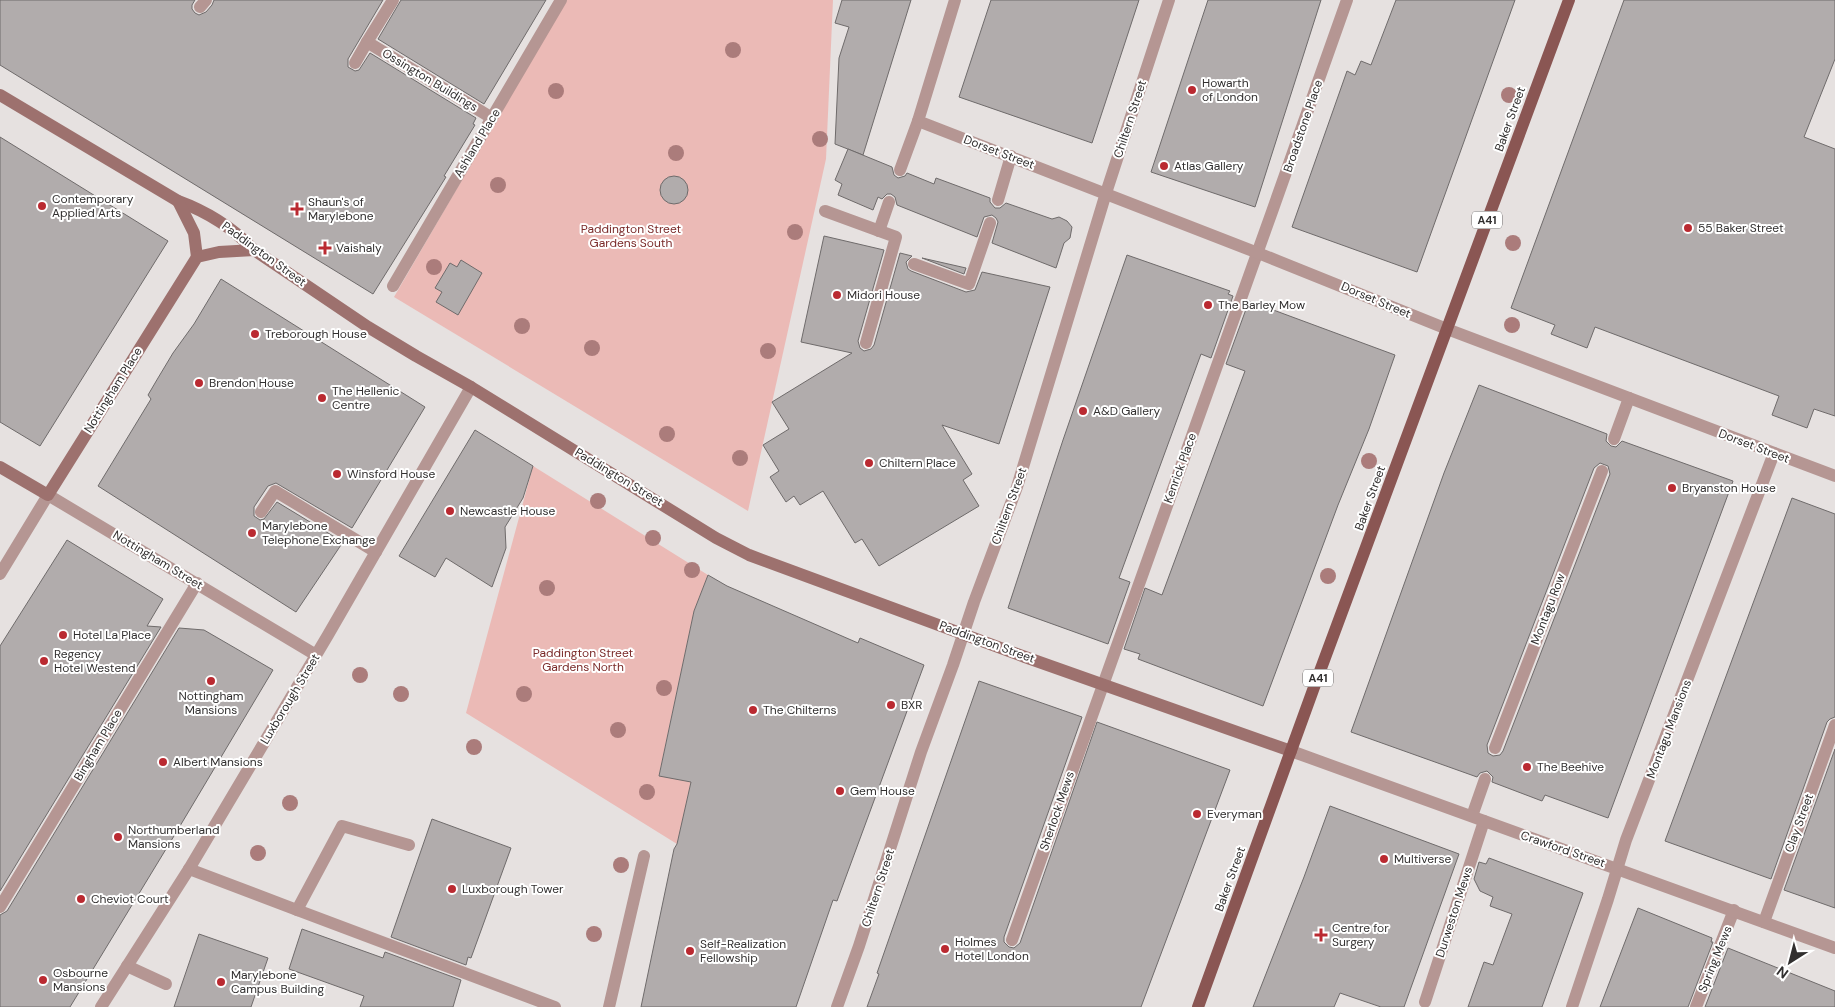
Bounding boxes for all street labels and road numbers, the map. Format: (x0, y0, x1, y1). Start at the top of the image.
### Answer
street label: Ossington Buildings (379, 45, 481, 115)
street label: Broadstone Place (1280, 77, 1326, 174)
street label: Chiltern Street (1110, 78, 1150, 160)
street label: Baker Street (1491, 84, 1529, 154)
street label: Ashland Place (450, 105, 504, 180)
street label: Dorset Street (961, 131, 1037, 173)
road number: A41 (1472, 212, 1502, 228)
street label: Paddington Street (219, 218, 310, 290)
street label: Dorset Street (1339, 278, 1414, 322)
street label: Nottingham Place (80, 344, 146, 436)
street label: Dorset Street (1716, 425, 1792, 467)
street label: Kenrick Place (1160, 431, 1200, 505)
street label: Paddington Street (572, 444, 666, 510)
street label: Baker Street (1351, 463, 1389, 533)
street label: Chiltern Street (988, 465, 1030, 547)
street label: Nottingham Street (110, 527, 206, 593)
street label: Montagu Row (1527, 571, 1569, 647)
street label: Paddington Street (937, 617, 1037, 667)
street label: Luxborough Street (257, 651, 323, 747)
road number: A41 (1303, 670, 1333, 686)
street label: Montagu Mansions (1643, 677, 1695, 781)
street label: Bingham Place (70, 706, 126, 784)
street label: Sherlock Mews (1036, 769, 1078, 853)
street label: Clay Street (1781, 791, 1817, 855)
street label: Crawford Street (1519, 827, 1608, 871)
street label: Baker Street (1211, 844, 1249, 914)
street label: Chiltern Street (858, 847, 898, 929)
street label: Durweston Mews (1432, 865, 1476, 959)
street label: Spring Mews (1694, 923, 1736, 995)

